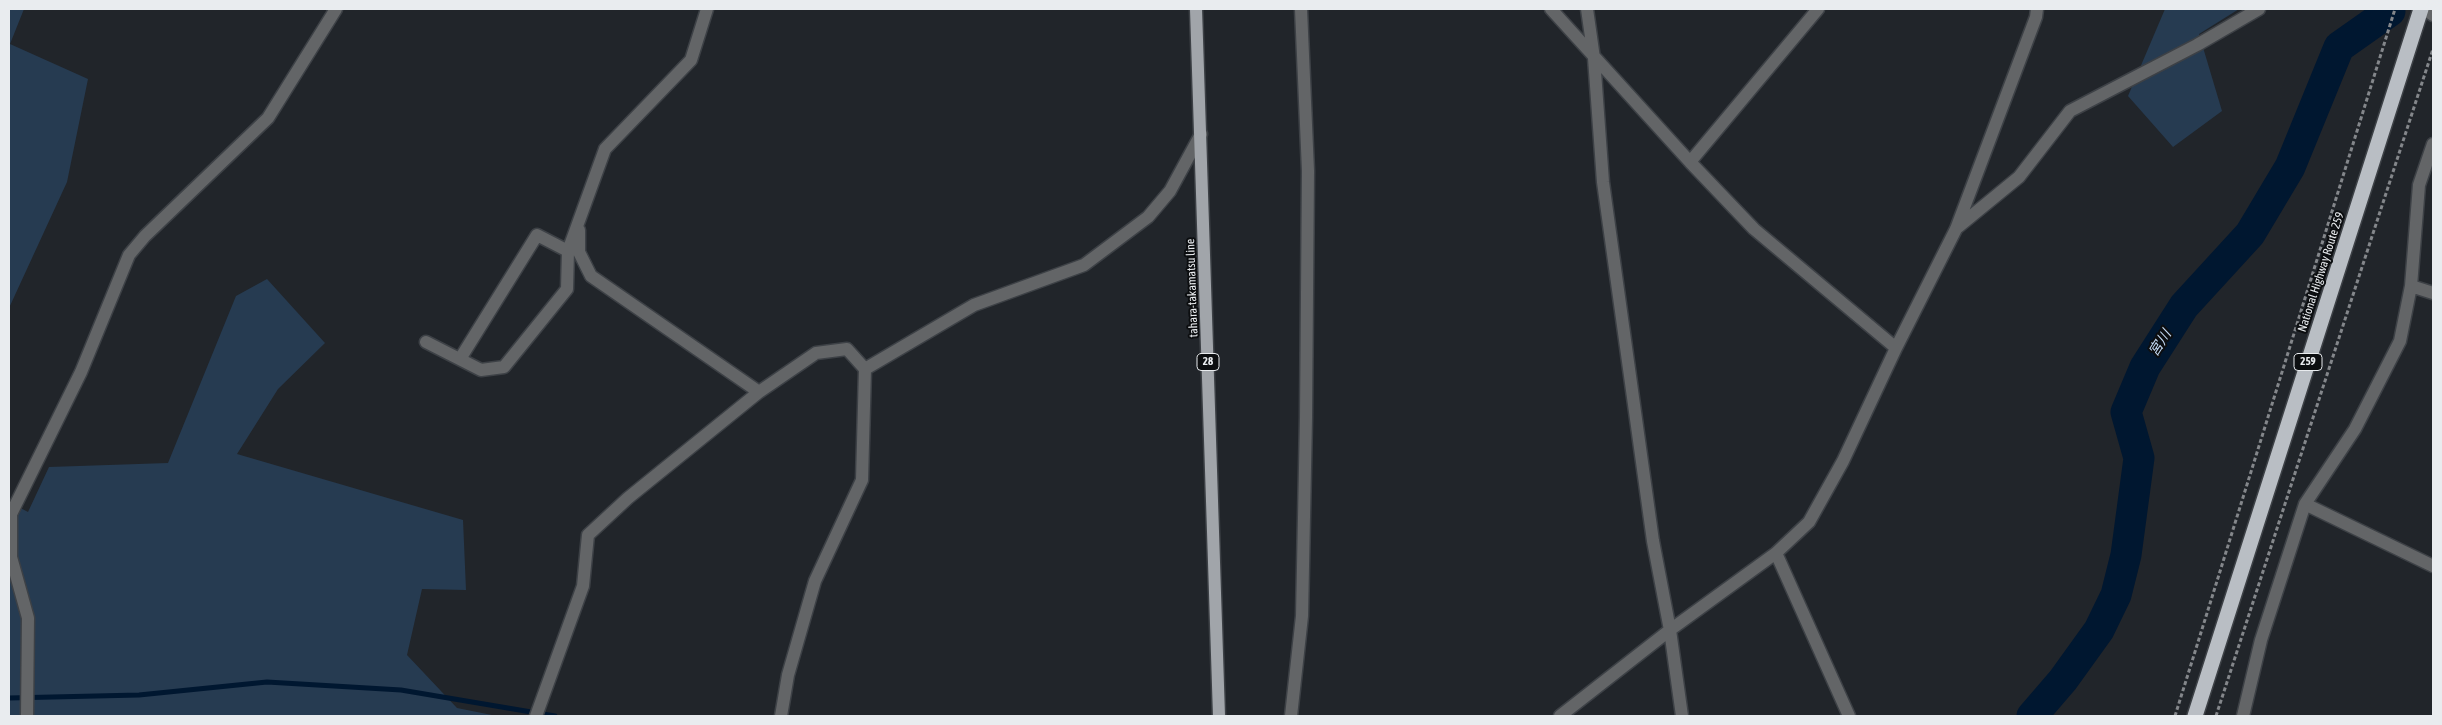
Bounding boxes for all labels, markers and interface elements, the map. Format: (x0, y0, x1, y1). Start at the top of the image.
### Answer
street label: National Highway Route 259 (2295, 210, 2347, 334)
street label: tahara-takamatsu line (1183, 238, 1201, 338)
water label: 宮川 (2145, 327, 2175, 359)
road number: 28 (1197, 354, 1219, 371)
road number: 259 (2294, 354, 2322, 371)

